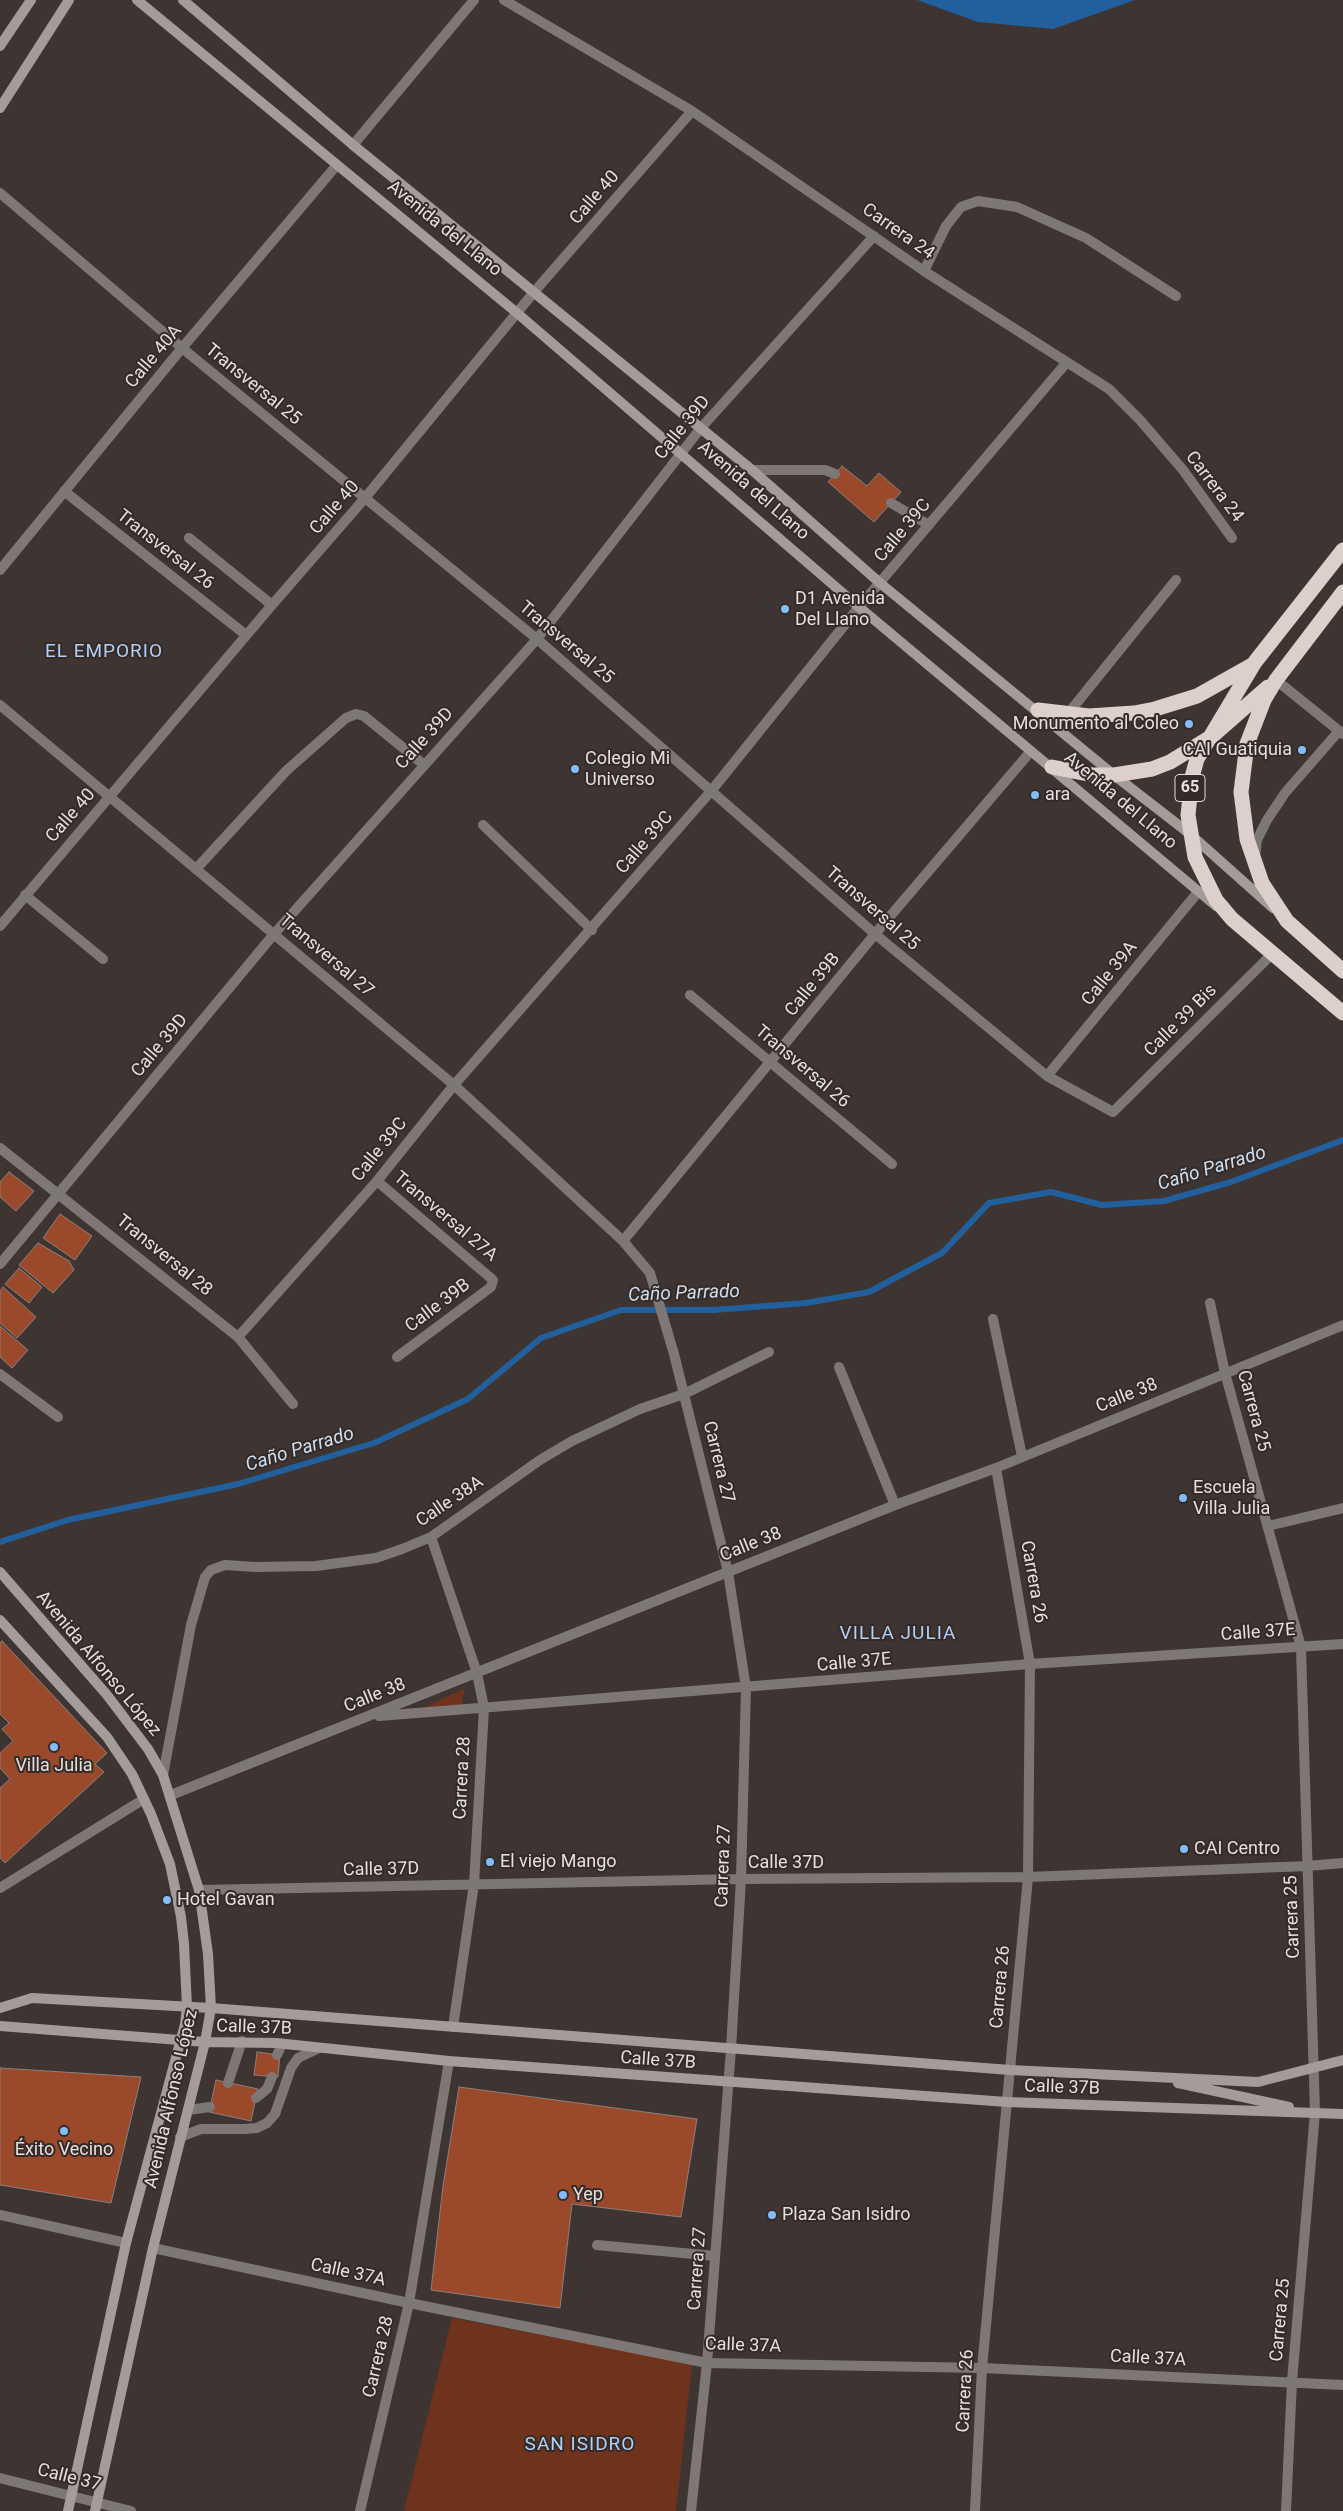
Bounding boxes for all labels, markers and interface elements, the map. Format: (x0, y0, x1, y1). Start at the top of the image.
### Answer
street label: Calle 40 (566, 167, 624, 229)
street label: Avenida del Llano (382, 176, 506, 282)
street label: Carrera 24 (858, 199, 938, 265)
street label: Calle 40A (121, 321, 187, 393)
street label: Transversal 25 (201, 340, 305, 430)
street label: Calle 39D (651, 392, 715, 464)
street label: Avenida del Llano (693, 437, 813, 545)
street label: Carrera 24 (1180, 447, 1248, 527)
street label: Calle 40 (306, 477, 364, 539)
street label: Calle 39C (870, 495, 936, 567)
street label: Transversal 26 (112, 505, 218, 595)
place label: D1 Avenida Del Llano (795, 588, 885, 630)
street label: Transversal 25 (514, 597, 618, 689)
marker: D1 Avenida Del Llano (779, 603, 791, 615)
district label: EL EMPORIO (44, 641, 164, 663)
street label: Calle 39D (391, 703, 459, 775)
place label: Monumento al Coleo (1013, 713, 1179, 735)
marker: Monumento al Coleo (1183, 718, 1195, 730)
place label: CAI Guatiquia (1183, 739, 1292, 761)
marker: CAI Guatiquia (1296, 744, 1308, 756)
street label: Avenida del Llano (1059, 747, 1181, 855)
place label: Colegio Mi Universo (585, 748, 670, 791)
marker: Colegio Mi Universo (569, 763, 581, 775)
road number: 65 (1175, 774, 1205, 801)
place label: ara (1045, 784, 1070, 806)
street label: Calle 40 (42, 785, 100, 847)
marker: ara (1029, 789, 1041, 801)
street label: Calle 39C (612, 807, 678, 879)
street label: Transversal 25 (821, 862, 923, 956)
street label: Transversal 27 (274, 910, 378, 1002)
street label: Calle 39A (1078, 938, 1142, 1010)
street label: Calle 39B (781, 949, 845, 1021)
street label: Calle 39 Bis (1140, 980, 1222, 1062)
street label: Calle 39D (127, 1010, 193, 1082)
street label: Transversal 26 (750, 1021, 854, 1113)
street label: Calle 39C (348, 1114, 412, 1186)
water label: Caño Parrado (1155, 1142, 1269, 1196)
street label: Transversal 27A (389, 1167, 501, 1267)
street label: Transversal 28 (112, 1211, 216, 1301)
street label: Calle 39B (401, 1275, 475, 1337)
water label: Caño Parrado (628, 1281, 740, 1307)
street label: Carrera 25 (1232, 1368, 1274, 1454)
street label: Calle 38 (1093, 1374, 1161, 1418)
street label: Carrera 27 (697, 1419, 739, 1505)
water label: Caño Parrado (243, 1423, 357, 1477)
street label: Calle 38A (412, 1472, 488, 1532)
place label: Escuela Villa Julia (1193, 1477, 1270, 1520)
marker: Escuela Villa Julia (1177, 1492, 1189, 1504)
street label: Calle 38 (717, 1523, 785, 1567)
street label: Carrera 26 (1015, 1539, 1051, 1625)
street label: Avenida Alfonso López (31, 1587, 165, 1741)
street label: Calle 37E (1220, 1620, 1296, 1646)
district label: VILLA JULIA (838, 1623, 958, 1645)
street label: Calle 37E (816, 1649, 892, 1677)
street label: Calle 38 (341, 1674, 409, 1718)
street label: Carrera 28 (450, 1736, 476, 1820)
marker: Villa Julia (48, 1741, 60, 1753)
place label: Villa Julia (15, 1755, 93, 1777)
street label: Carrera 27 (712, 1824, 736, 1908)
place label: CAI Centro (1194, 1838, 1280, 1860)
marker: CAI Centro (1178, 1843, 1190, 1855)
place label: El viejo Mango (500, 1851, 617, 1873)
street label: Calle 37D (748, 1852, 824, 1874)
marker: El viejo Mango (484, 1856, 496, 1868)
street label: Calle 37D (343, 1859, 419, 1881)
street label: Carrera 25 (1281, 1875, 1305, 1959)
place label: Hotel Gavan (177, 1889, 275, 1911)
marker: Hotel Gavan (161, 1894, 173, 1906)
street label: Carrera 26 (987, 1945, 1015, 2029)
street label: Avenida Alfonso López (141, 2007, 203, 2191)
street label: Calle 37B (216, 2016, 292, 2040)
street label: Calle 37B (619, 2048, 697, 2074)
street label: Calle 37B (1024, 2076, 1100, 2100)
marker: Éxito Vecino (58, 2125, 70, 2137)
place label: Éxito Vecino (15, 2139, 113, 2161)
place label: Yep (573, 2184, 603, 2206)
marker: Yep (557, 2189, 569, 2201)
place label: Plaza San Isidro (782, 2204, 910, 2226)
marker: Plaza San Isidro (766, 2209, 778, 2221)
street label: Carrera 27 (684, 2227, 712, 2311)
street label: Calle 37A (308, 2255, 388, 2291)
street label: Carrera 25 (1267, 2278, 1295, 2362)
street label: Carrera 28 (359, 2314, 399, 2400)
street label: Calle 37A (705, 2334, 781, 2358)
street label: Calle 37A (1109, 2346, 1187, 2372)
street label: Carrera 26 (953, 2349, 979, 2433)
district label: SAN ISIDRO (523, 2434, 637, 2456)
street label: Calle 37 (35, 2460, 103, 2496)

